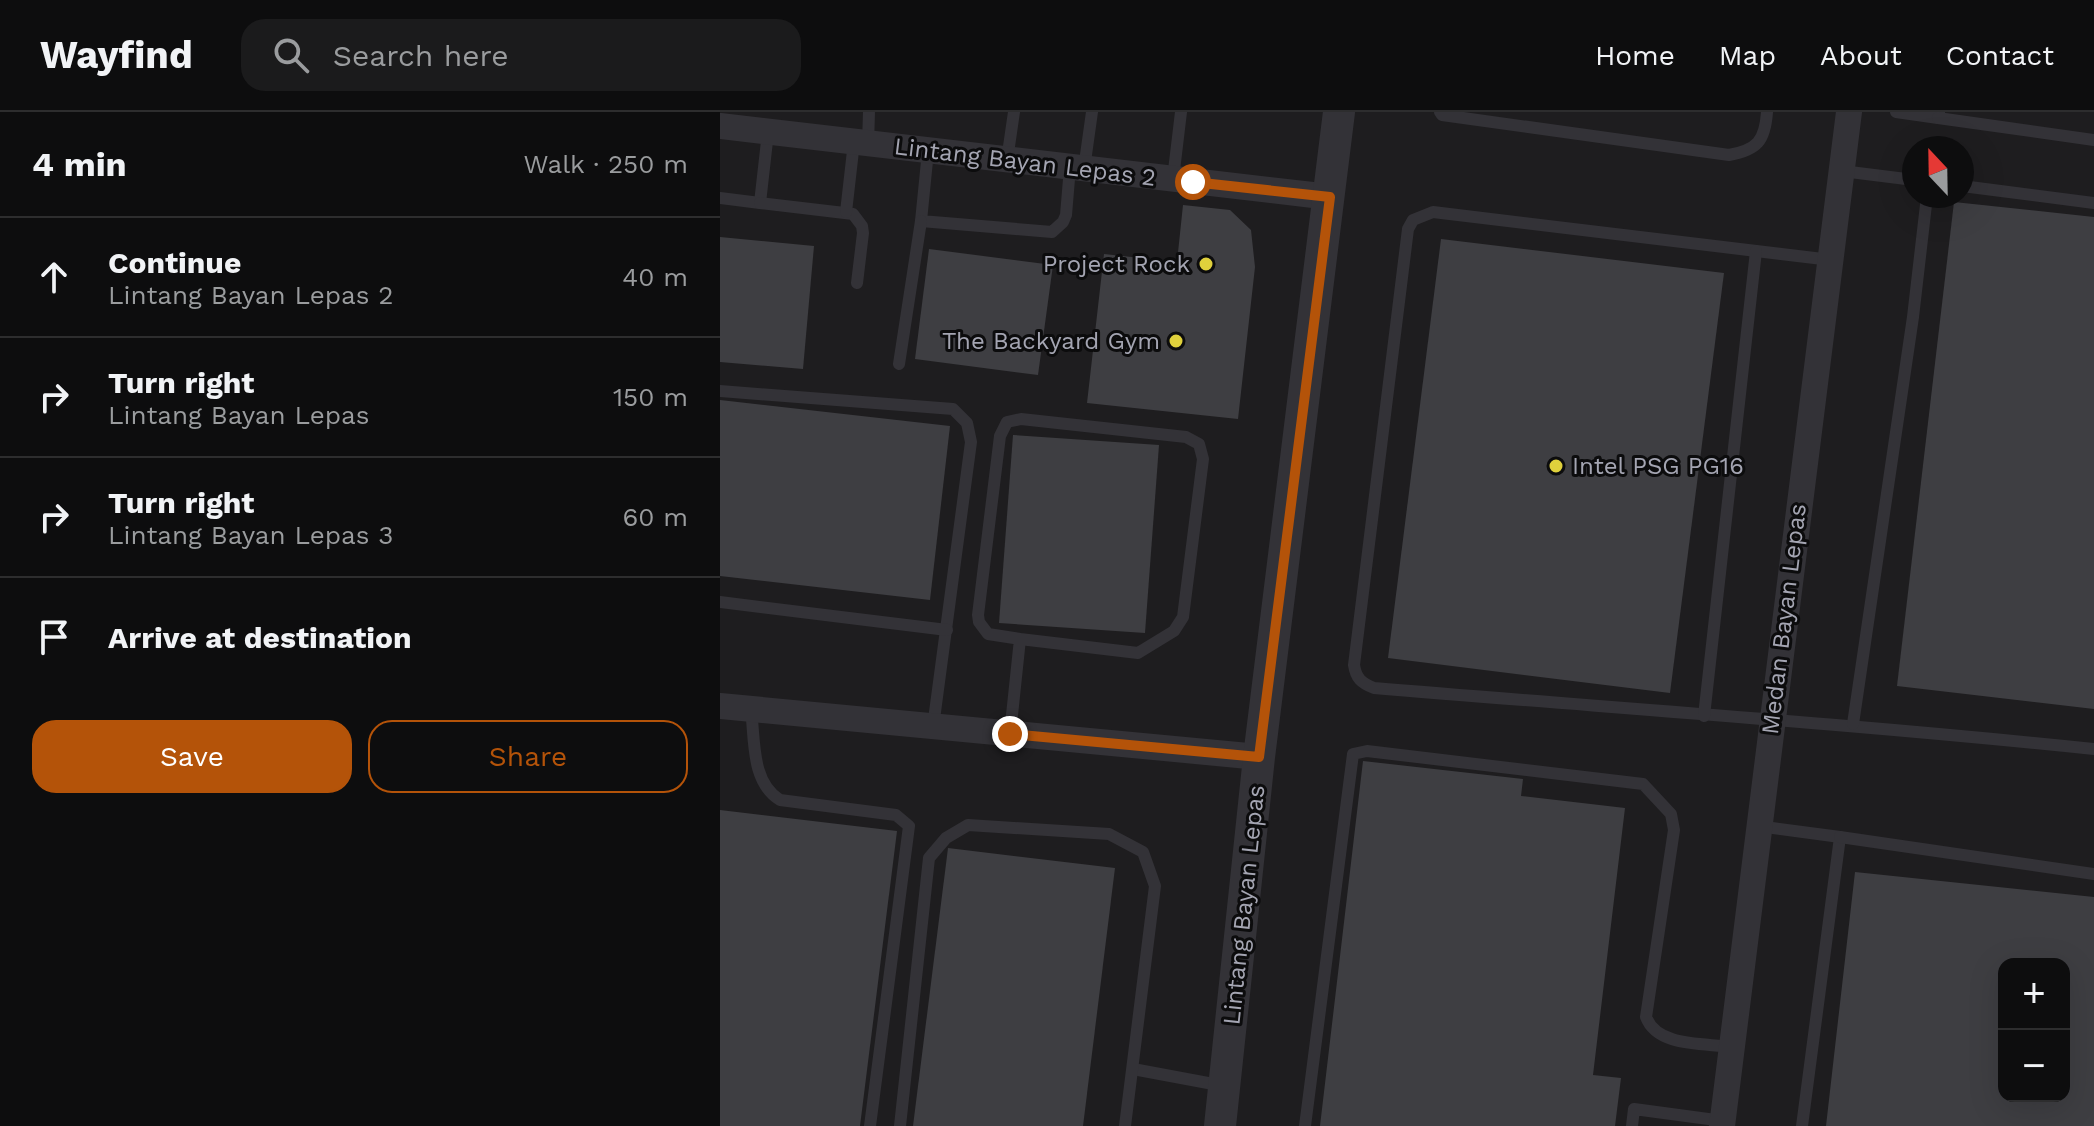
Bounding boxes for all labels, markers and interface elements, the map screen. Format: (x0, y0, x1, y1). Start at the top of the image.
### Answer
search box (241, 19, 801, 91)
text: Wayfind (40, 33, 193, 77)
icon: search (269, 33, 313, 77)
text: Search here (333, 38, 509, 73)
text: Home (1595, 39, 1675, 72)
text: Map (1719, 39, 1776, 72)
text: About (1820, 39, 1902, 72)
text: Contact (1946, 39, 2054, 72)
street label: Lintang Bayan Lepas 2 (893, 132, 1157, 192)
north arrow (1902, 136, 1974, 208)
text: 4 min (32, 144, 127, 184)
text: Walk · 250 m (523, 149, 688, 179)
route start (1175, 164, 1211, 200)
text: Continue (108, 245, 241, 280)
place label: Project Rock (1043, 250, 1190, 278)
icon: ahead (32, 255, 76, 299)
marker: Project Rock (1197, 255, 1215, 273)
text: 40 m (622, 262, 688, 292)
text: Lintang Bayan Lepas 2 (108, 280, 393, 310)
place label: The Backyard Gym (942, 327, 1160, 355)
marker: The Backyard Gym (1167, 332, 1185, 350)
text: Turn right (108, 365, 254, 400)
icon: right (32, 375, 76, 419)
text: 150 m (613, 382, 688, 412)
text: Lintang Bayan Lepas (108, 400, 369, 430)
place label: Intel PSG PG16 (1572, 452, 1744, 480)
marker: Intel PSG PG16 (1547, 457, 1565, 475)
text: Turn right (108, 485, 254, 520)
icon: right (32, 495, 76, 539)
text: 60 m (622, 502, 688, 532)
street label: Medan Bayan Lepas (1756, 502, 1812, 736)
text: Lintang Bayan Lepas 3 (108, 520, 393, 550)
icon: arrive (32, 615, 76, 659)
text: Arrive at destination (108, 620, 412, 655)
route end (992, 716, 1028, 752)
button: Save (32, 720, 352, 793)
button: Share (368, 720, 688, 793)
street label: Lintang Bayan Lepas (1217, 784, 1271, 1026)
map controls (1998, 958, 2070, 1102)
button: + (1998, 958, 2070, 1030)
button: − (1998, 1030, 2070, 1102)

